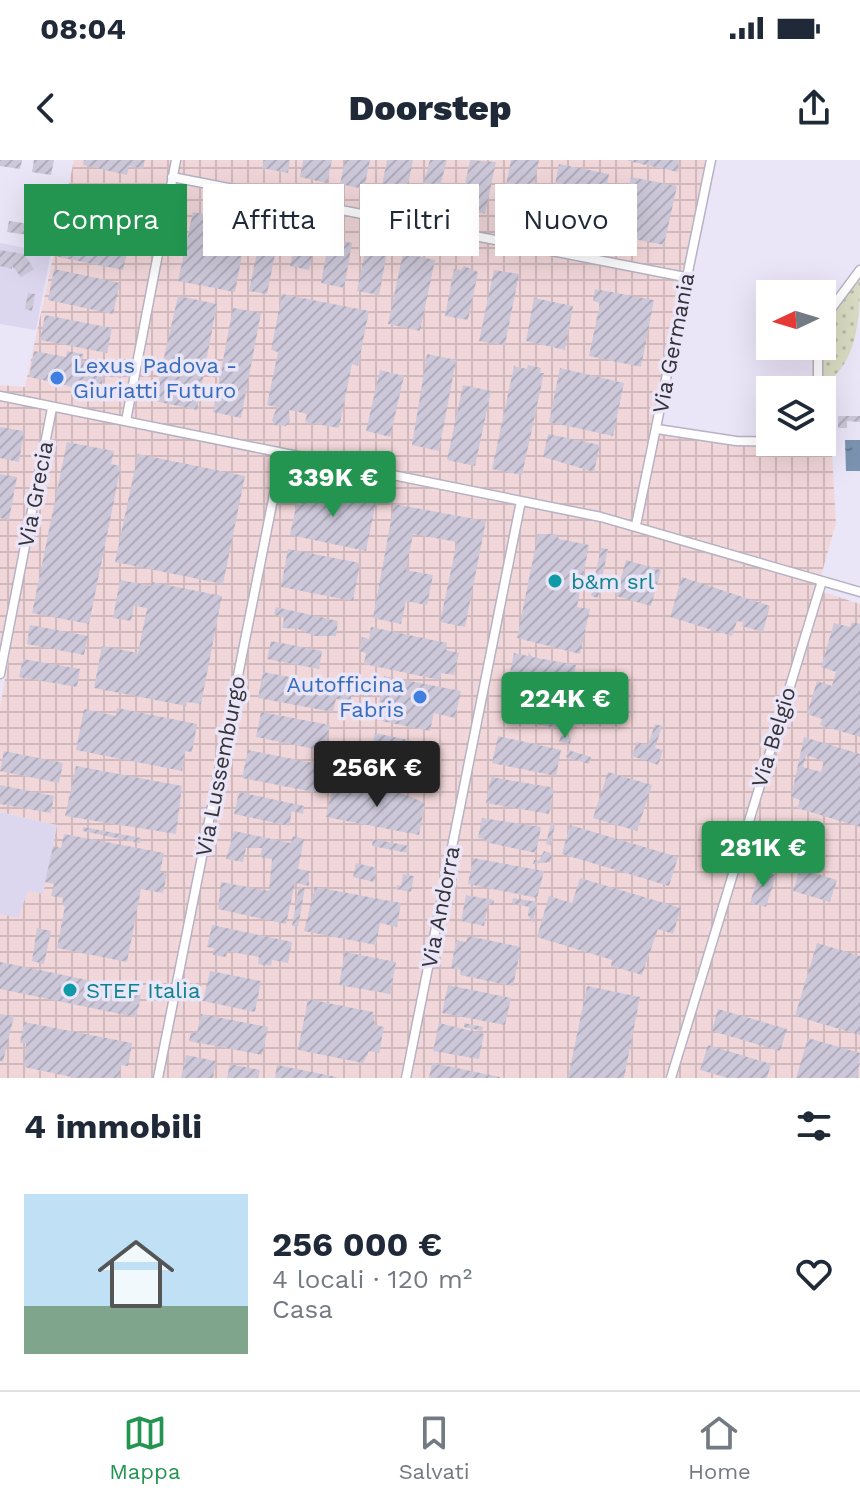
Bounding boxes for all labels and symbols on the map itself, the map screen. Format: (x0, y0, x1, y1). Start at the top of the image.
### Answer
street label: Via Germania (648, 271, 699, 415)
north arrow (756, 280, 836, 360)
place label: Lexus Padova - Giuriatti Futuro (73, 353, 237, 403)
marker: Lexus Padova - Giuriatti Futuro (48, 369, 66, 387)
street label: Via Grecia (13, 439, 58, 549)
pin: 339K € (268, 451, 398, 519)
place label: b&m srl (571, 569, 655, 594)
marker: b&m srl (546, 572, 564, 590)
place label: Autofficina Fabris (286, 672, 404, 722)
pin: 224K € (500, 672, 630, 740)
street label: Via Lussemburgo (191, 674, 250, 859)
street label: Via Belgio (746, 684, 801, 791)
marker: Autofficina Fabris (411, 688, 429, 706)
pin: 256K € (312, 741, 442, 809)
pin: 281K € (698, 821, 828, 889)
street label: Via Andorra (416, 844, 465, 970)
place label: STEF Italia (86, 978, 200, 1003)
marker: STEF Italia (61, 981, 79, 999)

